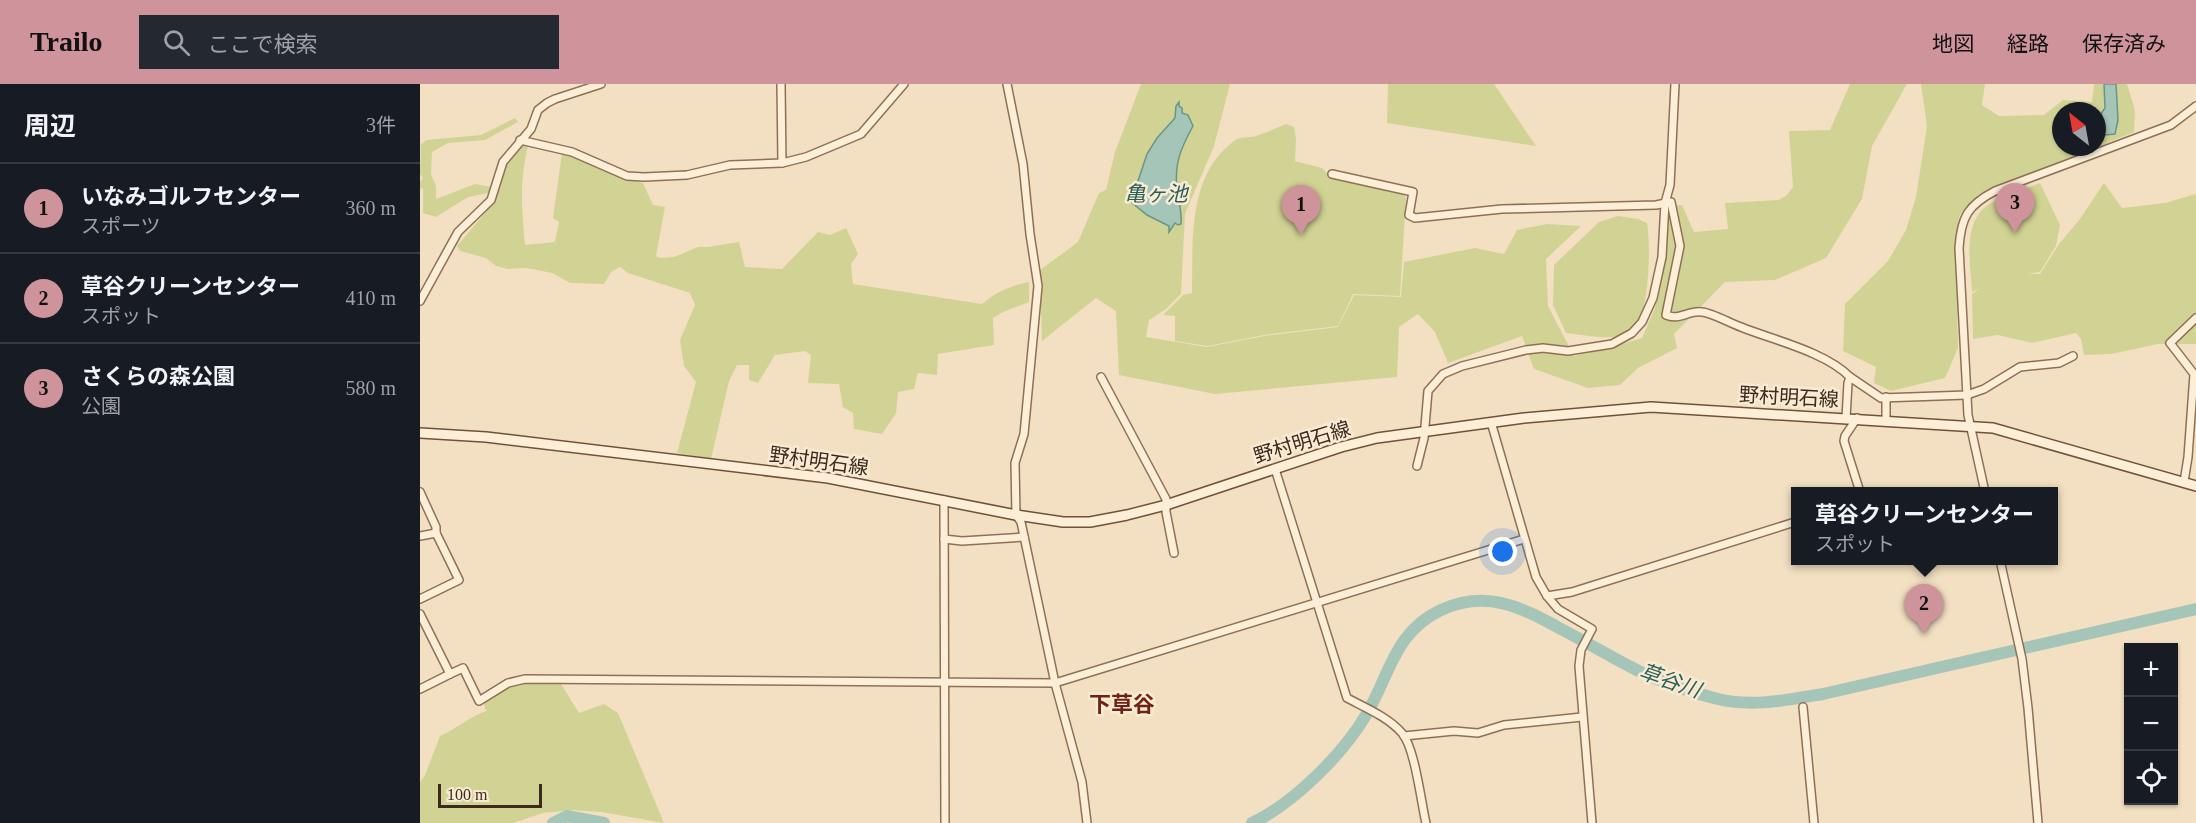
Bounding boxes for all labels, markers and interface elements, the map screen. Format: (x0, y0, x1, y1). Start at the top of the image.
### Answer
search box (139, 15, 559, 69)
text: Trailo (30, 26, 103, 57)
icon: search (160, 26, 193, 59)
text: ここで検索 (208, 32, 318, 57)
text: 地図 (1932, 32, 1974, 56)
text: 経路 (2007, 32, 2049, 56)
text: 保存済み (2082, 32, 2166, 56)
north arrow (2052, 102, 2106, 156)
text: 周辺 (24, 112, 76, 141)
text: 3件 (366, 114, 396, 136)
water label: 亀ヶ池 (1125, 182, 1189, 206)
text: いなみゴルフセンター (81, 184, 301, 209)
pin: 3 (1996, 184, 2034, 233)
pin: 1 (1282, 186, 1320, 235)
text: 1 (39, 197, 49, 219)
text: 360 m (345, 197, 396, 219)
text: スポーツ (81, 215, 161, 237)
text: 草谷クリーンセンター (81, 274, 300, 299)
text: 2 (39, 287, 49, 309)
text: 410 m (345, 287, 396, 309)
text: スポット (81, 305, 161, 327)
text: さくらの森公園 (81, 364, 235, 389)
text: 3 (39, 377, 49, 399)
text: 580 m (345, 377, 396, 399)
street label: 野村明石線 (1738, 383, 1840, 411)
text: 公園 (81, 395, 121, 417)
street label: 野村明石線 (1251, 417, 1353, 467)
street label: 野村明石線 (768, 443, 870, 479)
popup (1791, 487, 2058, 565)
text: 草谷クリーンセンター (1815, 502, 2034, 527)
text: スポット (1815, 533, 1895, 555)
your location (1488, 537, 1517, 566)
pin: 2 (1904, 584, 1944, 634)
map controls (2124, 643, 2178, 805)
button: + (2124, 643, 2178, 697)
water label: 草谷川 (1636, 659, 1706, 703)
district label: 下草谷 (1089, 692, 1155, 717)
button: − (2124, 697, 2178, 751)
button: locate (2124, 751, 2178, 805)
scale bar (438, 781, 542, 808)
text: 100 m (447, 786, 487, 803)

